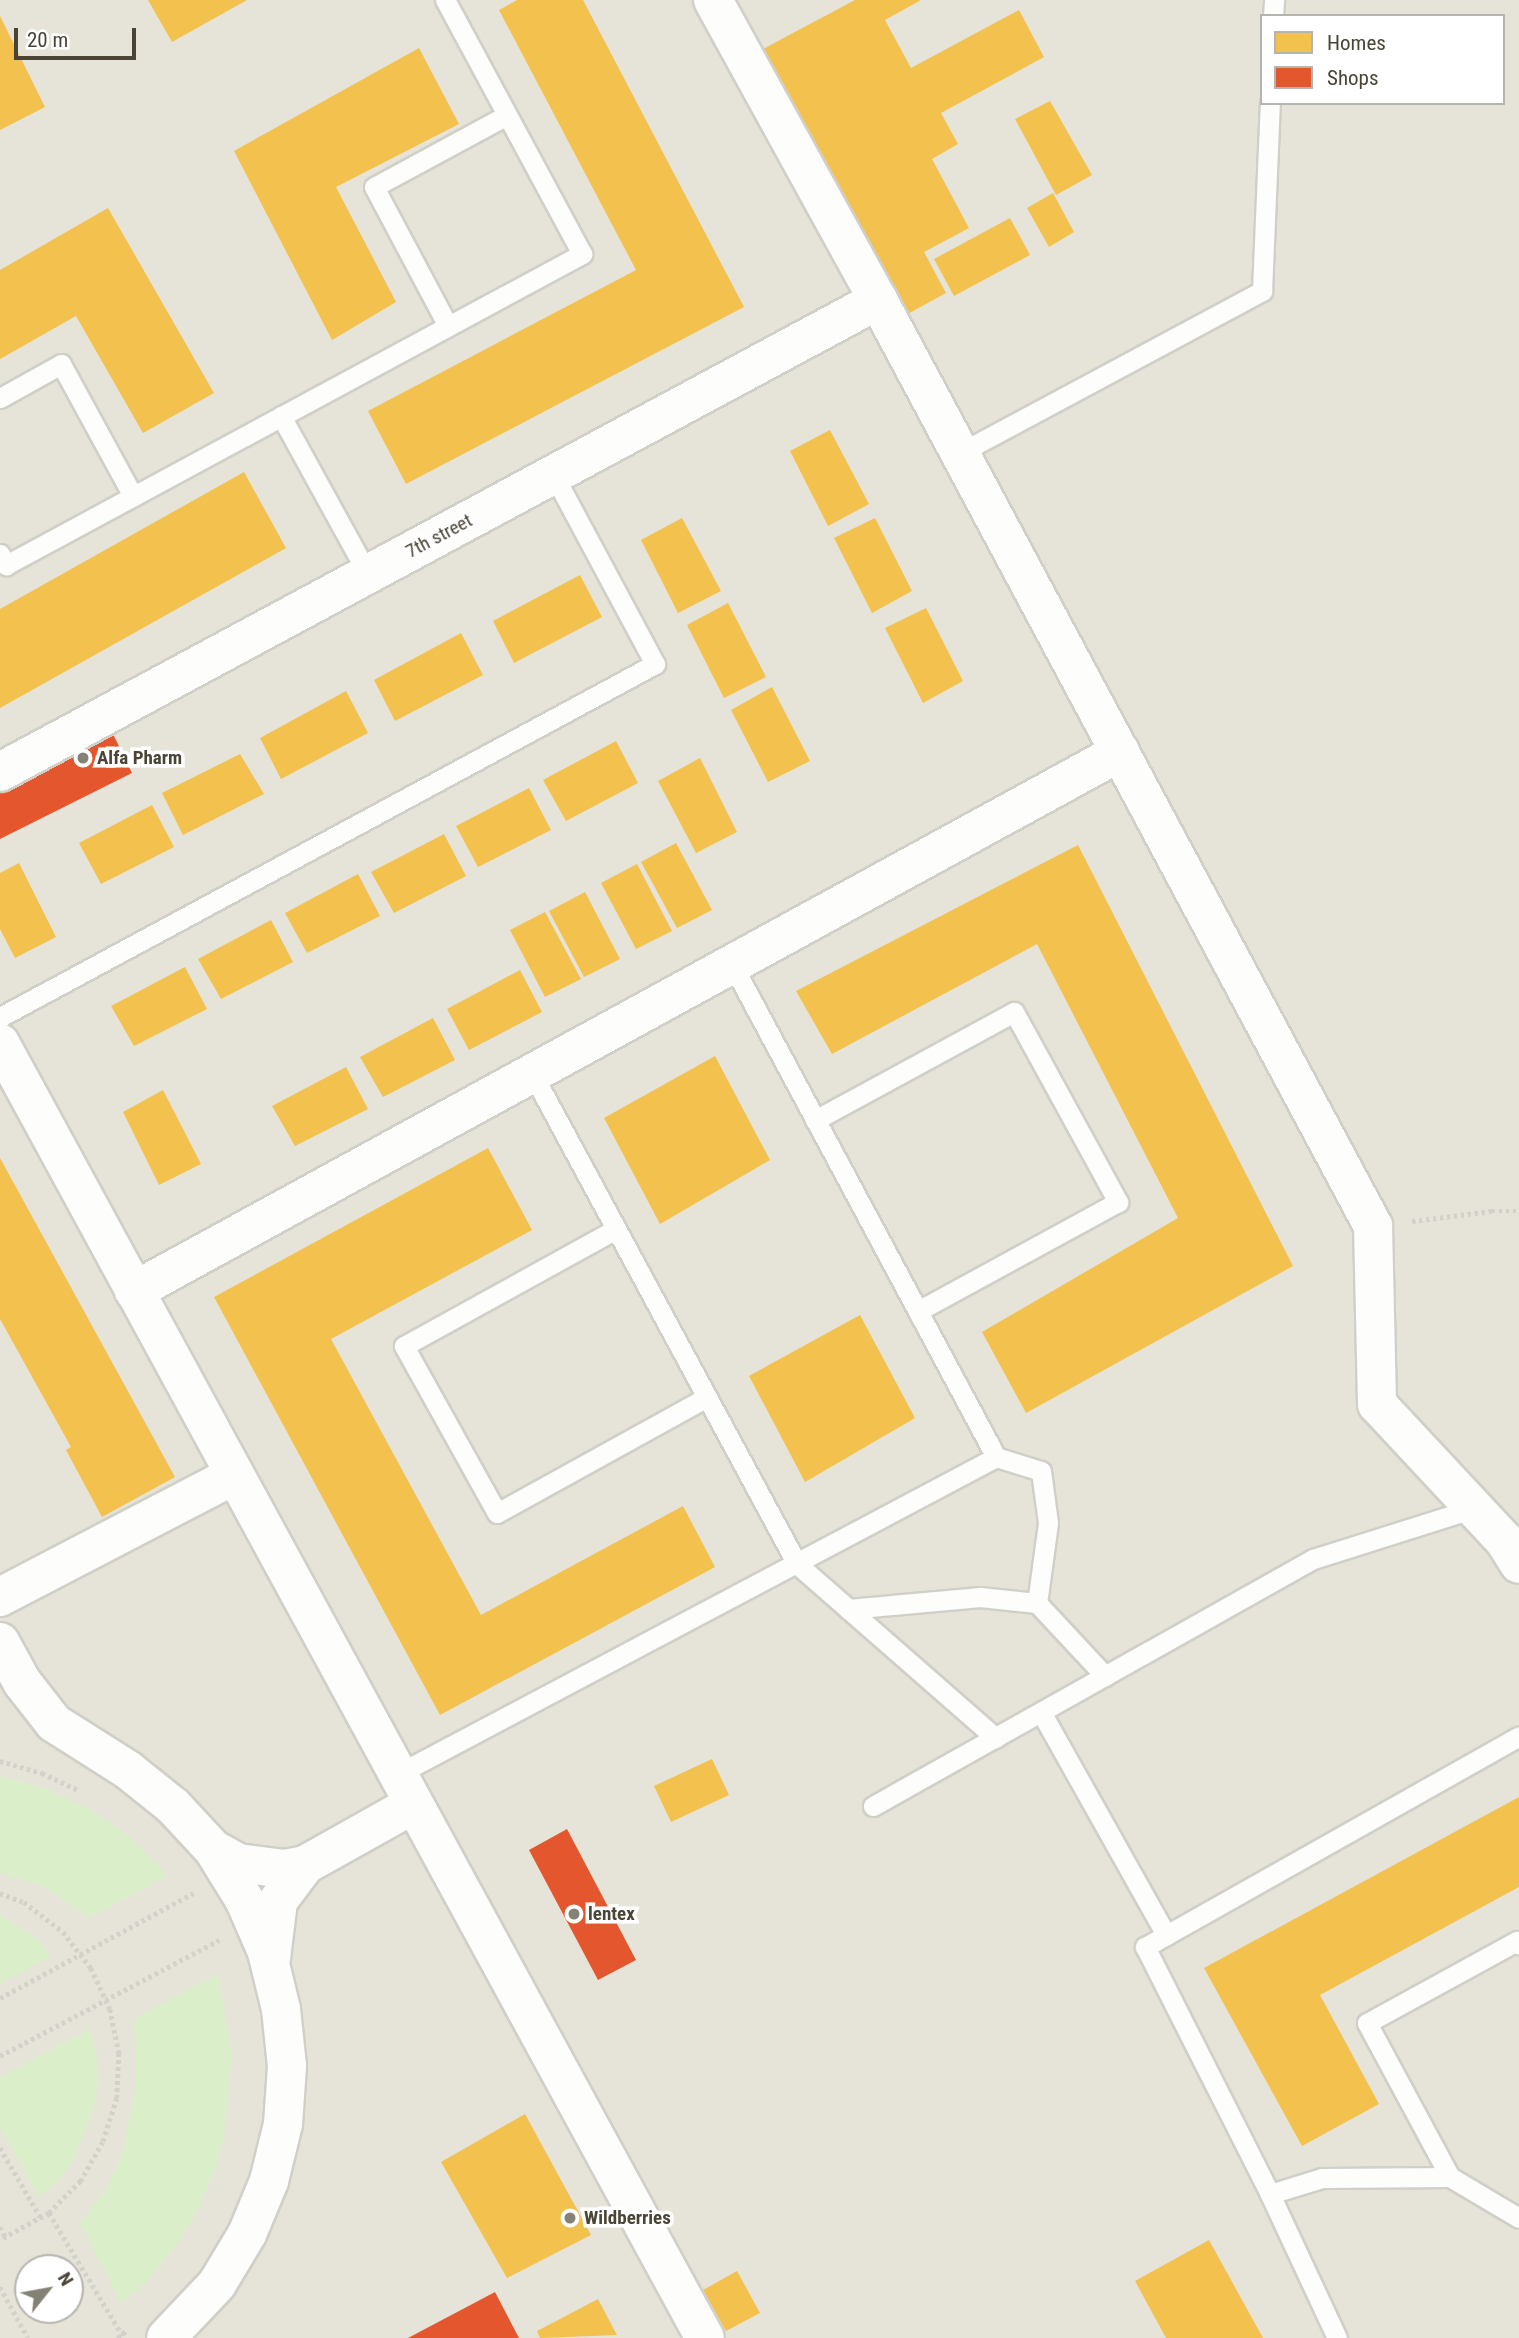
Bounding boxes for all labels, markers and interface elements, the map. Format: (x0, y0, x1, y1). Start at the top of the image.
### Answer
scale bar (18, 14, 140, 58)
legend (1260, 14, 1505, 105)
text: 20 m (27, 28, 68, 52)
text: Homes (1327, 31, 1386, 55)
text: Shops (1327, 66, 1379, 90)
street label: 7th street (402, 509, 476, 563)
place label: Alfa Pharm (97, 747, 182, 769)
marker: Alfa Pharm (75, 750, 91, 766)
place label: lentex (588, 1903, 635, 1925)
marker: lentex (566, 1906, 582, 1922)
place label: Wildberries (584, 2207, 671, 2229)
marker: Wildberries (562, 2210, 578, 2226)
north arrow (14, 2254, 84, 2324)
text: N (53, 2268, 79, 2290)

